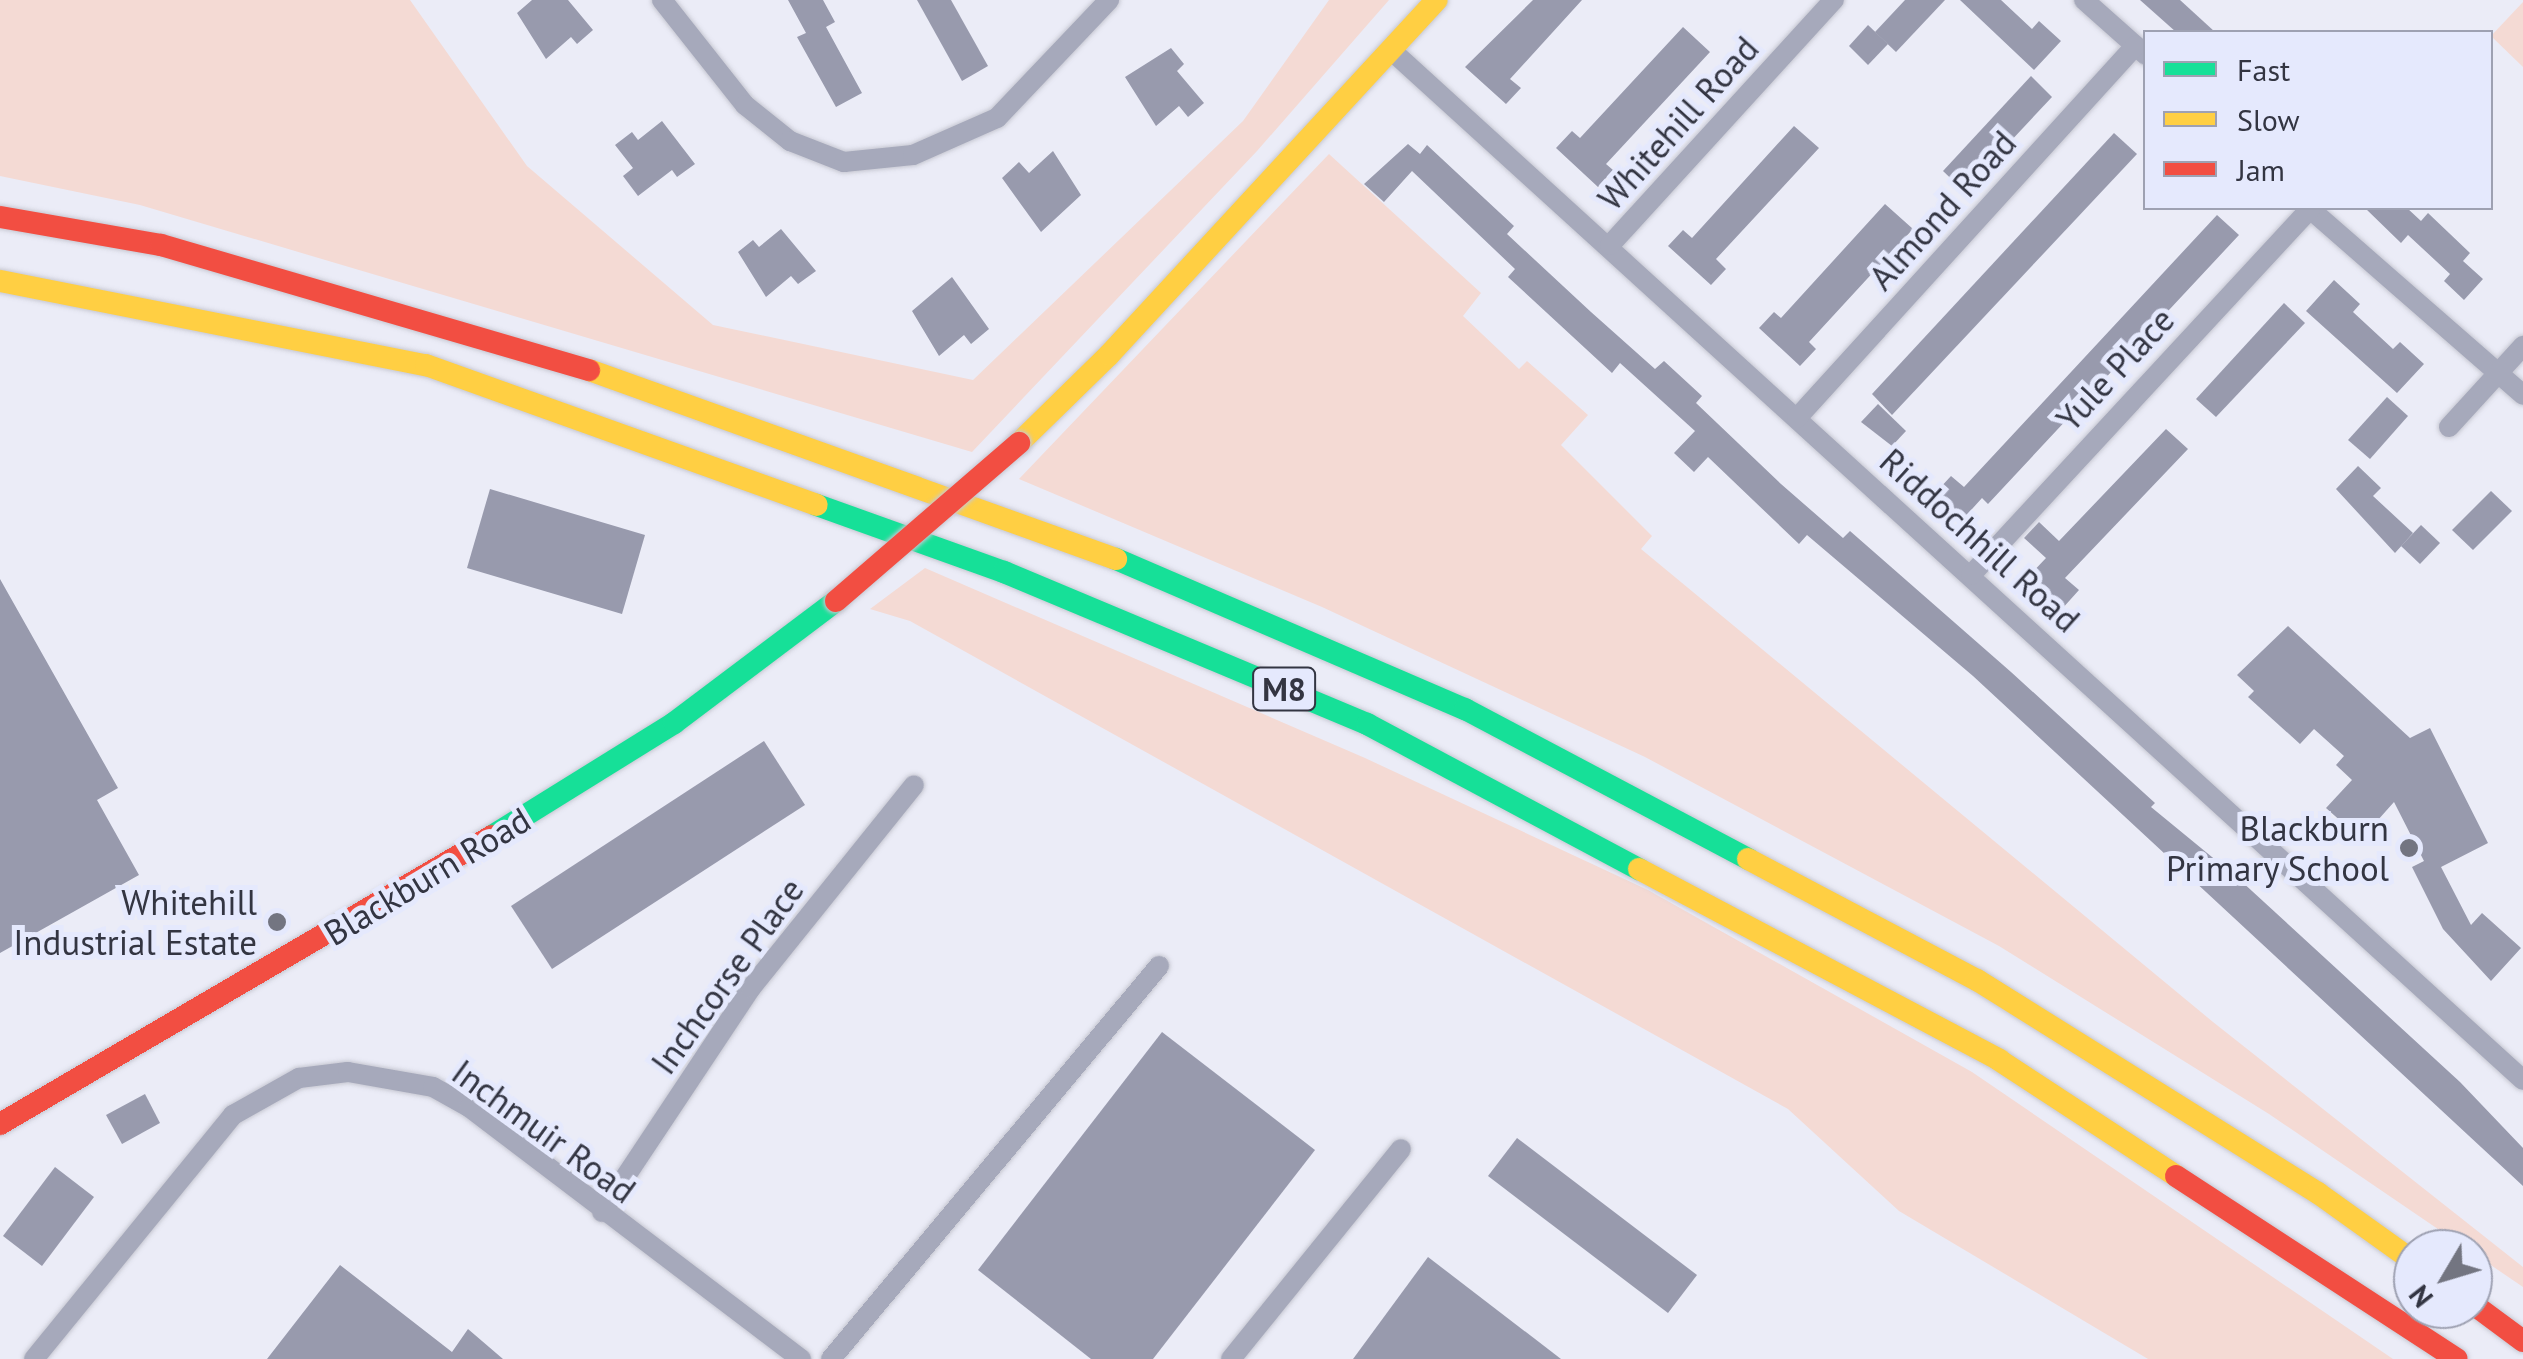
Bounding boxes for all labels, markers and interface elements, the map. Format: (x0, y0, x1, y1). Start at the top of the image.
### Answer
street label: Whitehill Road (1589, 28, 1767, 218)
legend (2143, 30, 2493, 210)
text: Fast (2237, 50, 2290, 89)
text: Slow (2237, 100, 2300, 139)
street label: Almond Road (1860, 122, 2024, 298)
text: Jam (2237, 150, 2285, 189)
street label: Yule Place (2047, 299, 2183, 439)
street label: Riddochhill Road (1872, 439, 2088, 641)
road number: M8 (1252, 662, 1316, 716)
street label: Blackburn Road (316, 798, 538, 954)
place label: Blackburn Primary School (2165, 807, 2389, 889)
marker: Blackburn Primary School (2398, 837, 2420, 859)
street label: Inchcorse Place (642, 870, 812, 1082)
place label: Whitehill Industrial Estate (13, 881, 257, 963)
marker: Whitehill Industrial Estate (266, 911, 288, 933)
street label: Inchmuir Road (444, 1050, 644, 1212)
north arrow (2393, 1229, 2493, 1329)
text: N (2400, 1278, 2441, 1315)

